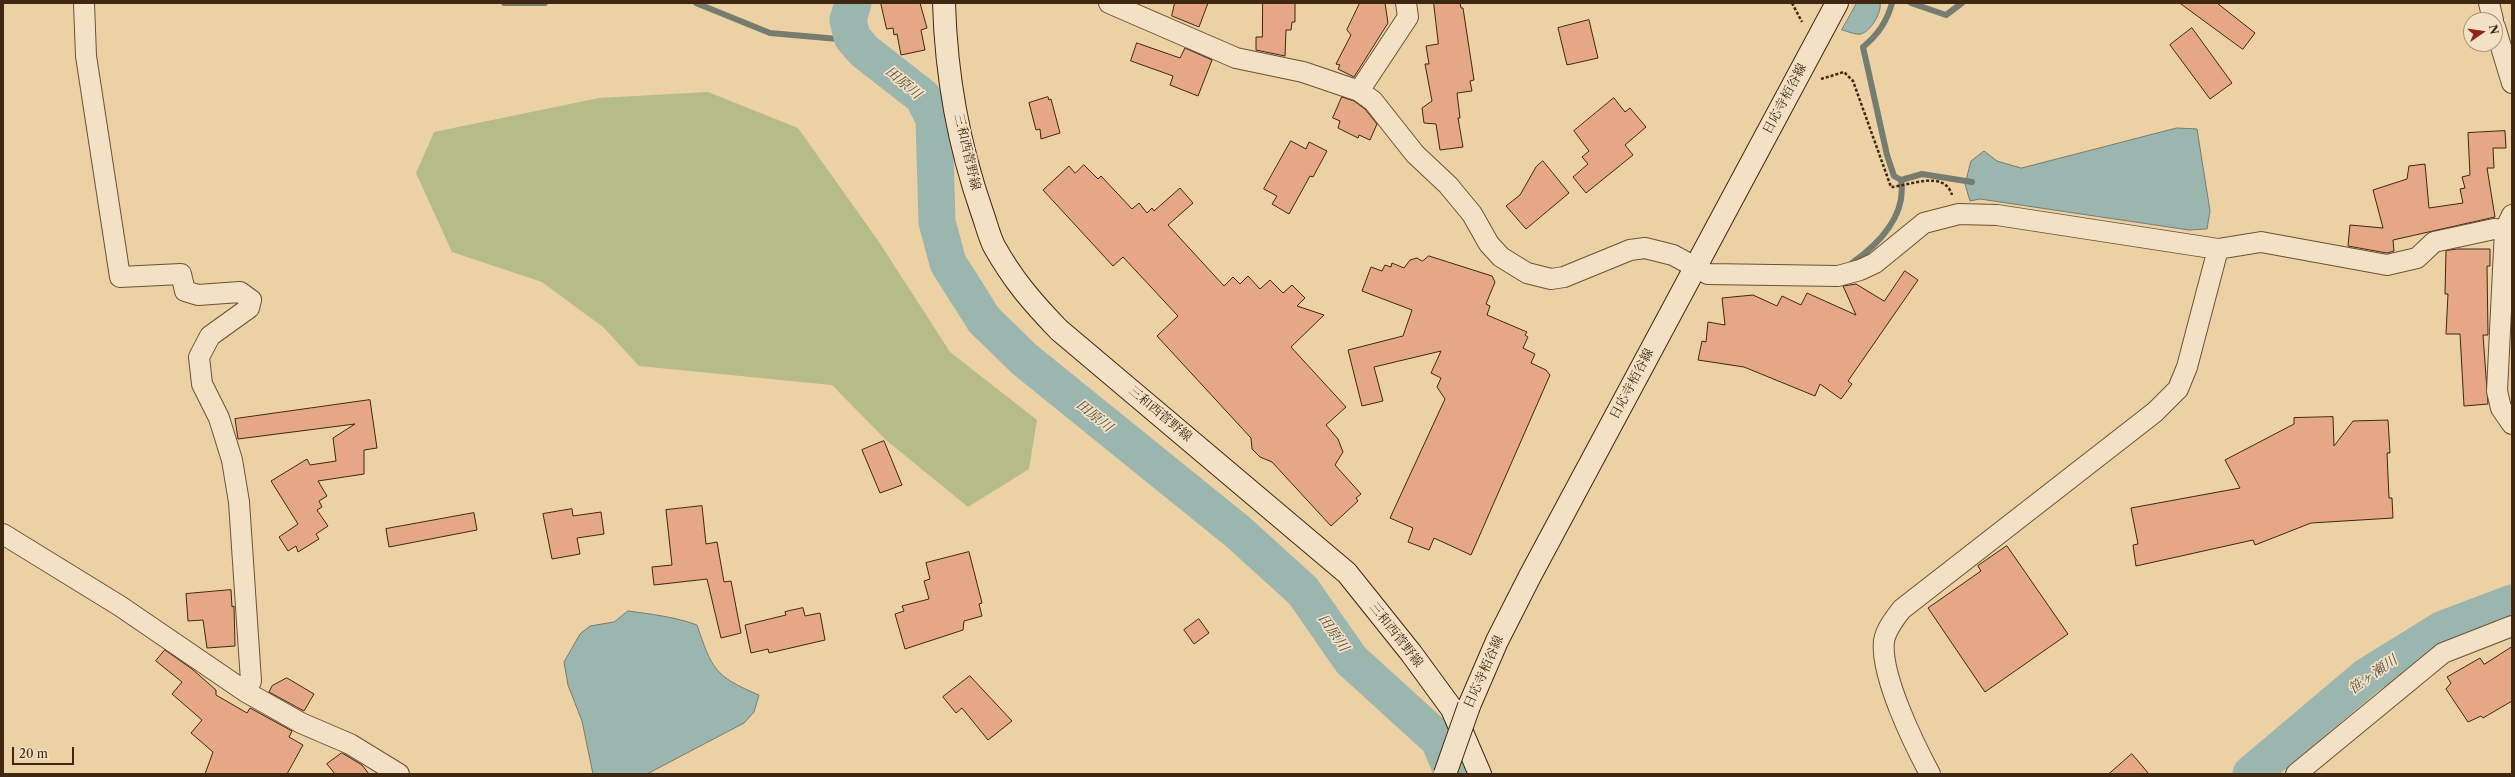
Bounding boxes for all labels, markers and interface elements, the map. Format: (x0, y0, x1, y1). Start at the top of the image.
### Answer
north arrow (2463, 12, 2503, 52)
text: N (2486, 23, 2502, 36)
street label: 日応寺栢谷線 (1760, 61, 1810, 137)
water label: 田原川 (882, 63, 924, 103)
street label: 三和西菅野線 (951, 112, 983, 192)
street label: 日応寺栢谷線 (1607, 346, 1657, 422)
street label: 三和西菅野線 (1125, 383, 1195, 445)
water label: 田原川 (1072, 396, 1116, 436)
street label: 三和西菅野線 (1366, 599, 1426, 671)
water label: 田原川 (1314, 611, 1352, 655)
street label: 日応寺栢谷線 (1461, 633, 1507, 711)
water label: 笹ヶ瀬川 (2345, 652, 2401, 698)
scale bar (14, 739, 76, 765)
text: 20 m (19, 746, 48, 761)

